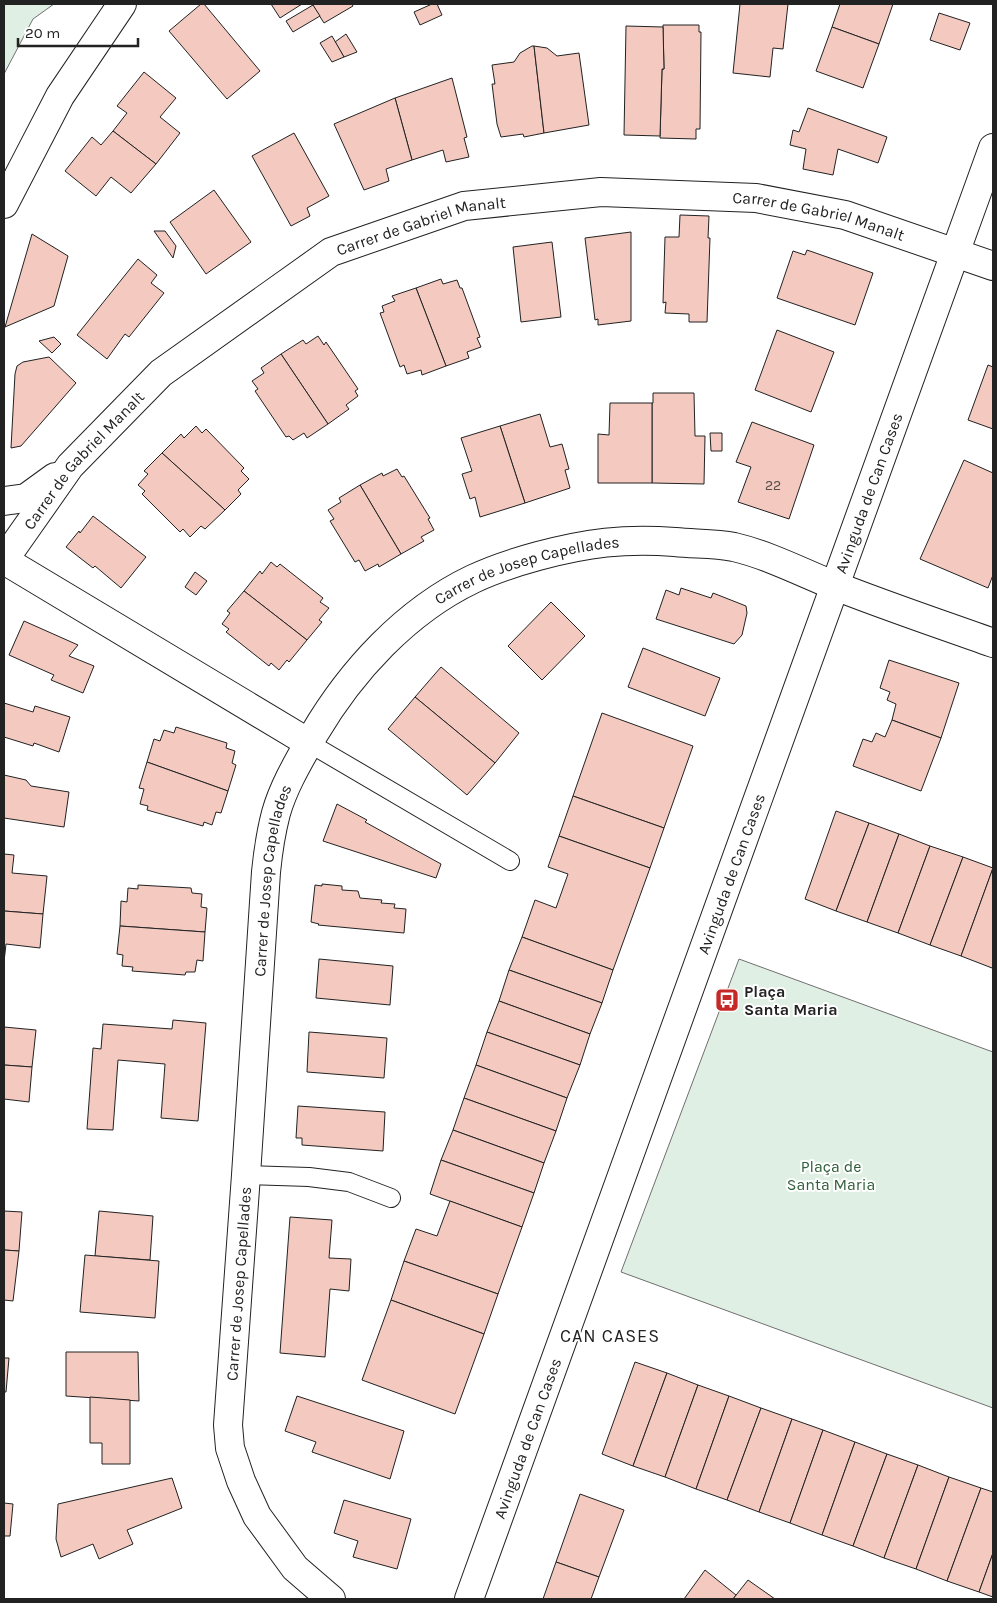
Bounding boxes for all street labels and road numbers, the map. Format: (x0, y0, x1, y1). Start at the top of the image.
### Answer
street label: Carrer de Gabriel Manalt (732, 188, 907, 244)
street label: Carrer de Gabriel Manalt (334, 192, 507, 259)
street label: Carrer de Gabriel Manalt (19, 387, 148, 533)
street label: Avinguda de Can Cases (831, 410, 906, 576)
street label: Carrer de Josep Capellades (431, 532, 620, 608)
street label: Carrer de Josep Capellades (250, 781, 295, 977)
street label: Avinguda de Can Cases (693, 791, 769, 957)
street label: Carrer de Josep Capellades (222, 1186, 255, 1381)
street label: Avinguda de Can Cases (489, 1355, 565, 1521)

